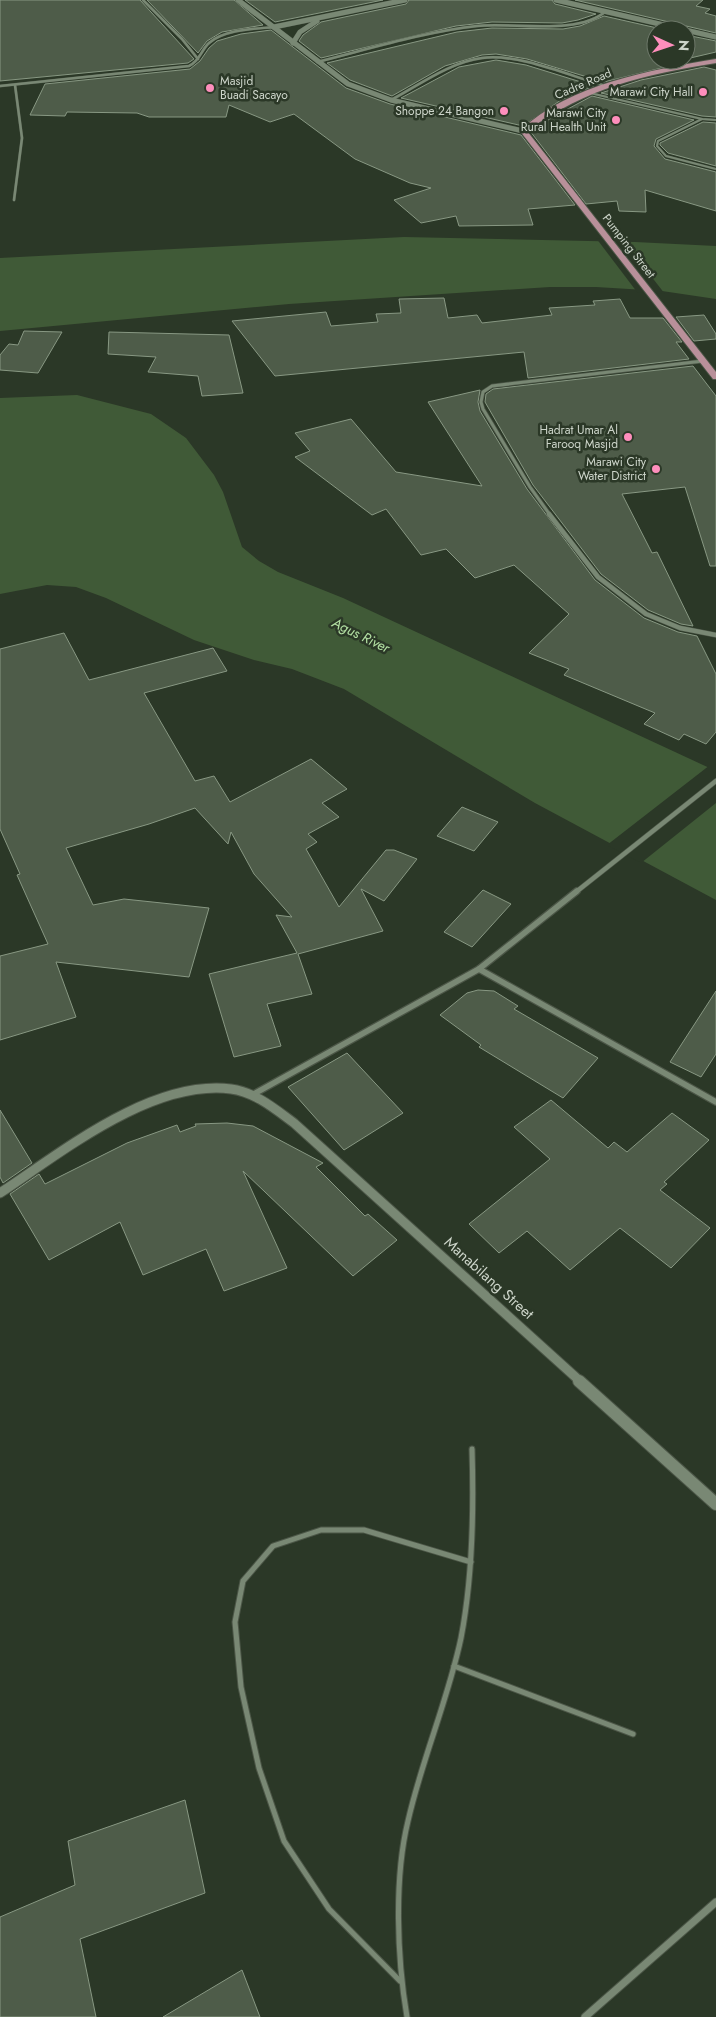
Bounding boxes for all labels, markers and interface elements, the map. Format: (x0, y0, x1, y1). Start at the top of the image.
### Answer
north arrow (646, 20, 696, 70)
text: N (674, 40, 694, 52)
street label: Cadre Road (552, 64, 614, 104)
place label: Masjid Buadi Sacayo (220, 72, 288, 104)
marker: Masjid Buadi Sacayo (204, 82, 216, 94)
place label: Marawi City Hall (610, 83, 693, 101)
marker: Marawi City Hall (697, 86, 709, 98)
place label: Shoppe 24 Bangon (395, 102, 494, 120)
place label: Marawi City Rural Health Unit (521, 104, 607, 136)
marker: Shoppe 24 Bangon (498, 105, 510, 117)
marker: Marawi City Rural Health Unit (610, 114, 622, 126)
street label: Pumping Street (598, 210, 660, 282)
place label: Hadrat Umar Al Farooq Masjid (539, 421, 618, 453)
marker: Hadrat Umar Al Farooq Masjid (622, 431, 634, 443)
place label: Marawi City Water District (578, 453, 647, 485)
marker: Marawi City Water District (650, 463, 662, 475)
water label: Agus River (328, 612, 394, 658)
street label: Manabilang Street (439, 1232, 539, 1325)

